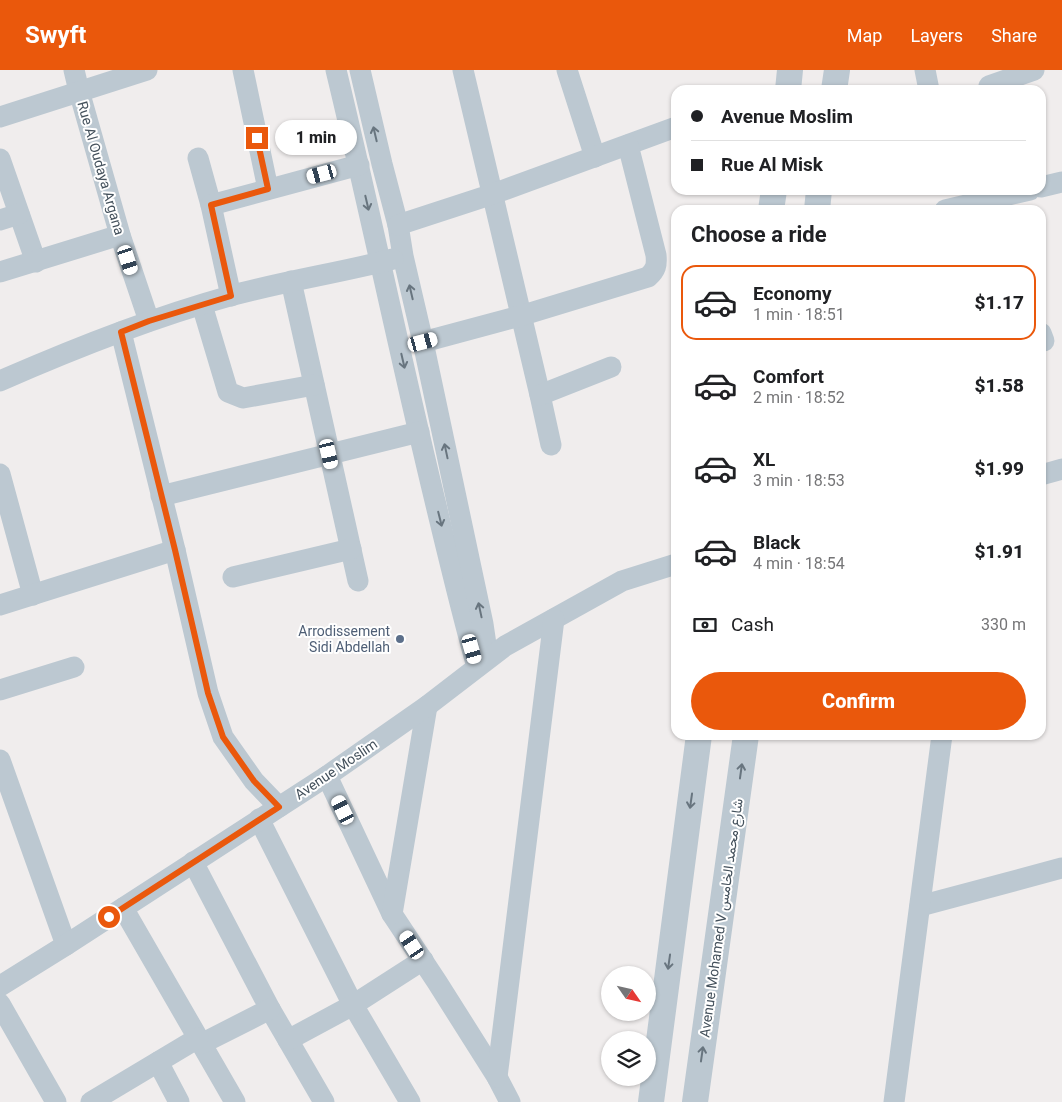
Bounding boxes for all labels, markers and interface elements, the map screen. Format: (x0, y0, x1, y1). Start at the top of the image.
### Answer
text: Swyft (25, 21, 86, 49)
text: Map (847, 25, 882, 46)
text: Layers (910, 25, 963, 46)
text: Share (991, 25, 1037, 46)
street label: Rue Al Oudaya Argana (74, 99, 128, 237)
text: Avenue Moslim (721, 105, 853, 128)
callout: 1 min (274, 120, 357, 156)
one-way arrow (370, 126, 379, 142)
route end (246, 127, 268, 149)
text: 1 min (296, 128, 336, 147)
text: Rue Al Misk (721, 153, 823, 176)
car (305, 163, 338, 185)
one-way arrow (363, 194, 372, 210)
text: Choose a ride (691, 222, 827, 247)
car (116, 243, 139, 277)
icon: car (693, 280, 738, 325)
text: Economy (753, 282, 832, 305)
one-way arrow (406, 284, 415, 300)
text: $1.17 (975, 291, 1024, 314)
text: 1 min · 18:51 (753, 305, 845, 324)
car (406, 331, 439, 353)
one-way arrow (399, 353, 408, 369)
icon: car (693, 363, 738, 408)
text: Comfort (753, 365, 824, 388)
text: $1.58 (975, 374, 1024, 397)
text: 2 min · 18:52 (753, 388, 845, 407)
car (318, 438, 339, 470)
one-way arrow (441, 443, 450, 459)
icon: car (693, 446, 738, 491)
text: XL (753, 448, 775, 471)
text: $1.99 (975, 457, 1024, 480)
text: 3 min · 18:53 (753, 471, 845, 490)
one-way arrow (436, 511, 445, 527)
icon: car (693, 529, 738, 574)
text: Black (753, 531, 800, 554)
text: $1.91 (975, 540, 1024, 563)
text: 4 min · 18:54 (753, 554, 845, 573)
one-way arrow (475, 602, 484, 618)
icon: cash (691, 611, 719, 639)
text: Cash (731, 613, 774, 636)
text: 330 m (981, 615, 1026, 634)
place label: Arrodissement Sidi Abdellah (298, 623, 390, 655)
marker: Arrodissement Sidi Abdellah (394, 633, 406, 645)
car (460, 633, 483, 665)
button: Confirm (691, 672, 1026, 730)
street label: Avenue Moslim (292, 736, 380, 802)
one-way arrow (736, 764, 746, 780)
one-way arrow (685, 792, 695, 808)
car (329, 793, 356, 827)
street label: Avenue Mohamed V شارع محمد الخامس (696, 798, 749, 1039)
route start (98, 906, 120, 928)
car (397, 928, 426, 962)
one-way arrow (664, 953, 674, 969)
north arrow (601, 966, 656, 1021)
map controls (601, 966, 656, 1086)
button: layers (601, 1031, 656, 1086)
one-way arrow (697, 1046, 707, 1062)

